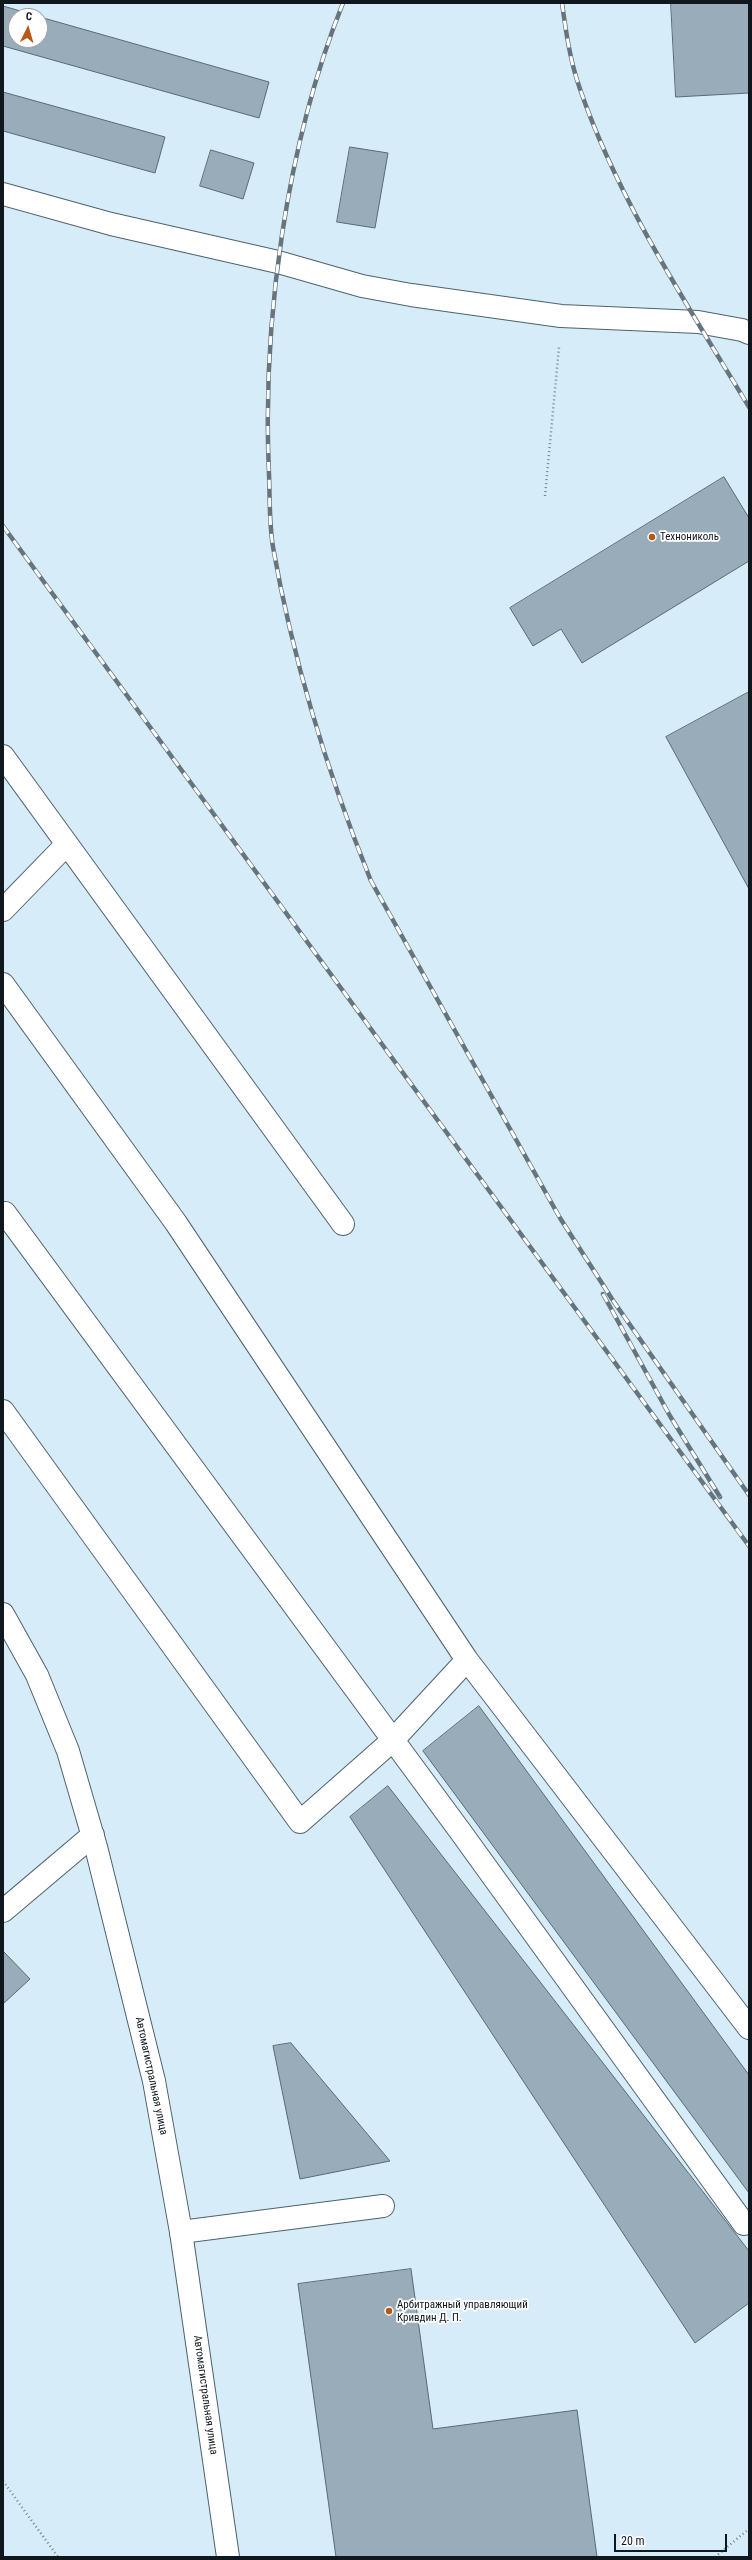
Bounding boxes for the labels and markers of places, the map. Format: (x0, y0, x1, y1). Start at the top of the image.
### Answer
place label: Технониколь (660, 530, 719, 544)
marker: Технониколь (647, 532, 657, 542)
place label: Арбитражный управляющий Кривдин Д. П. (397, 2298, 528, 2324)
marker: Арбитражный управляющий Кривдин Д. П. (384, 2306, 394, 2316)

